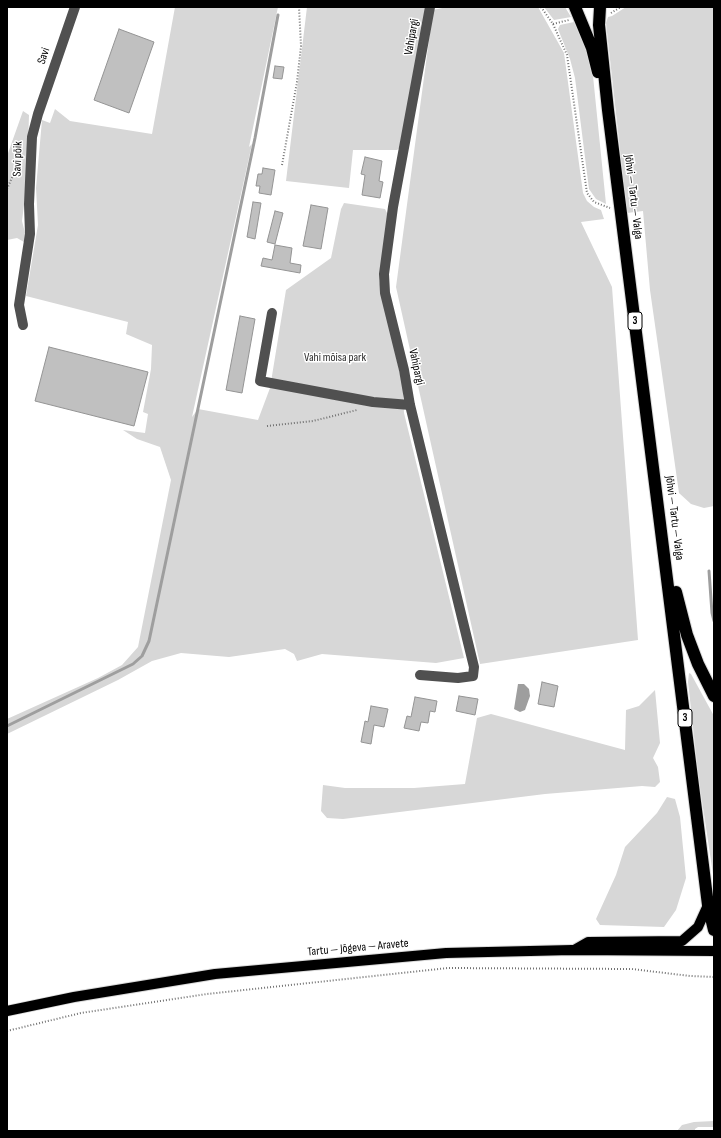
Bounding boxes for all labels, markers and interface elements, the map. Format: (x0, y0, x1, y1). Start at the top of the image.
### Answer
street label: Vahipargi (402, 18, 422, 56)
street label: Savi (34, 46, 54, 66)
street label: Savi põik (10, 141, 26, 177)
street label: Jõhvi — Tartu — Valga (621, 154, 645, 240)
road number: 3 (628, 312, 642, 330)
street label: Vahipargi (405, 348, 427, 386)
park label: Vahi mõisa park (304, 351, 366, 365)
street label: Jõhvi — Tartu — Valga (662, 475, 686, 561)
road number: 3 (678, 709, 692, 727)
street label: Tartu — Jõgeva — Aravete (307, 936, 409, 960)

